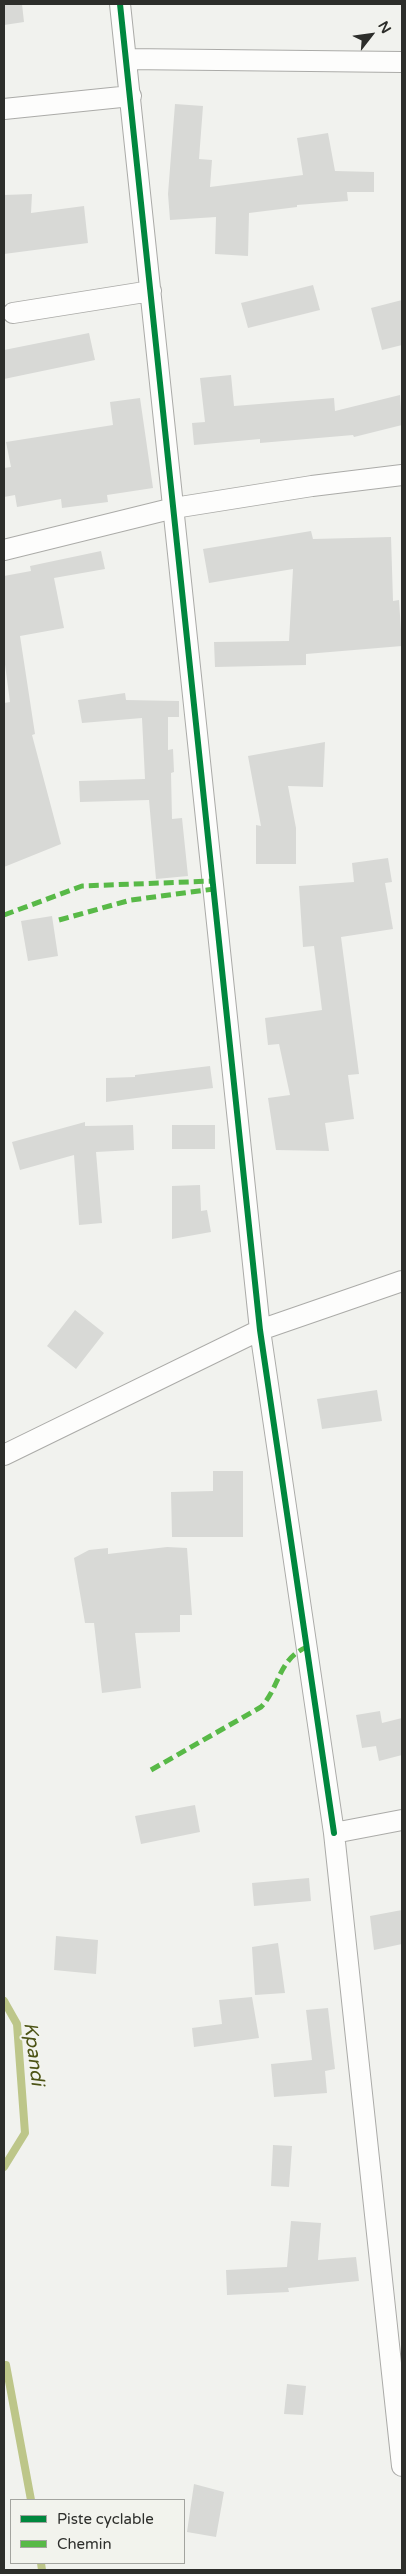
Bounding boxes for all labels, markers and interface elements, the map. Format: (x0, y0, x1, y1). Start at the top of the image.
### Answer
north arrow (346, 10, 396, 60)
text: N (374, 18, 395, 36)
water label: Kpandi (18, 2021, 48, 2087)
legend (10, 2499, 185, 2564)
text: Piste cyclable (57, 2510, 154, 2528)
text: Chemin (57, 2535, 112, 2553)

